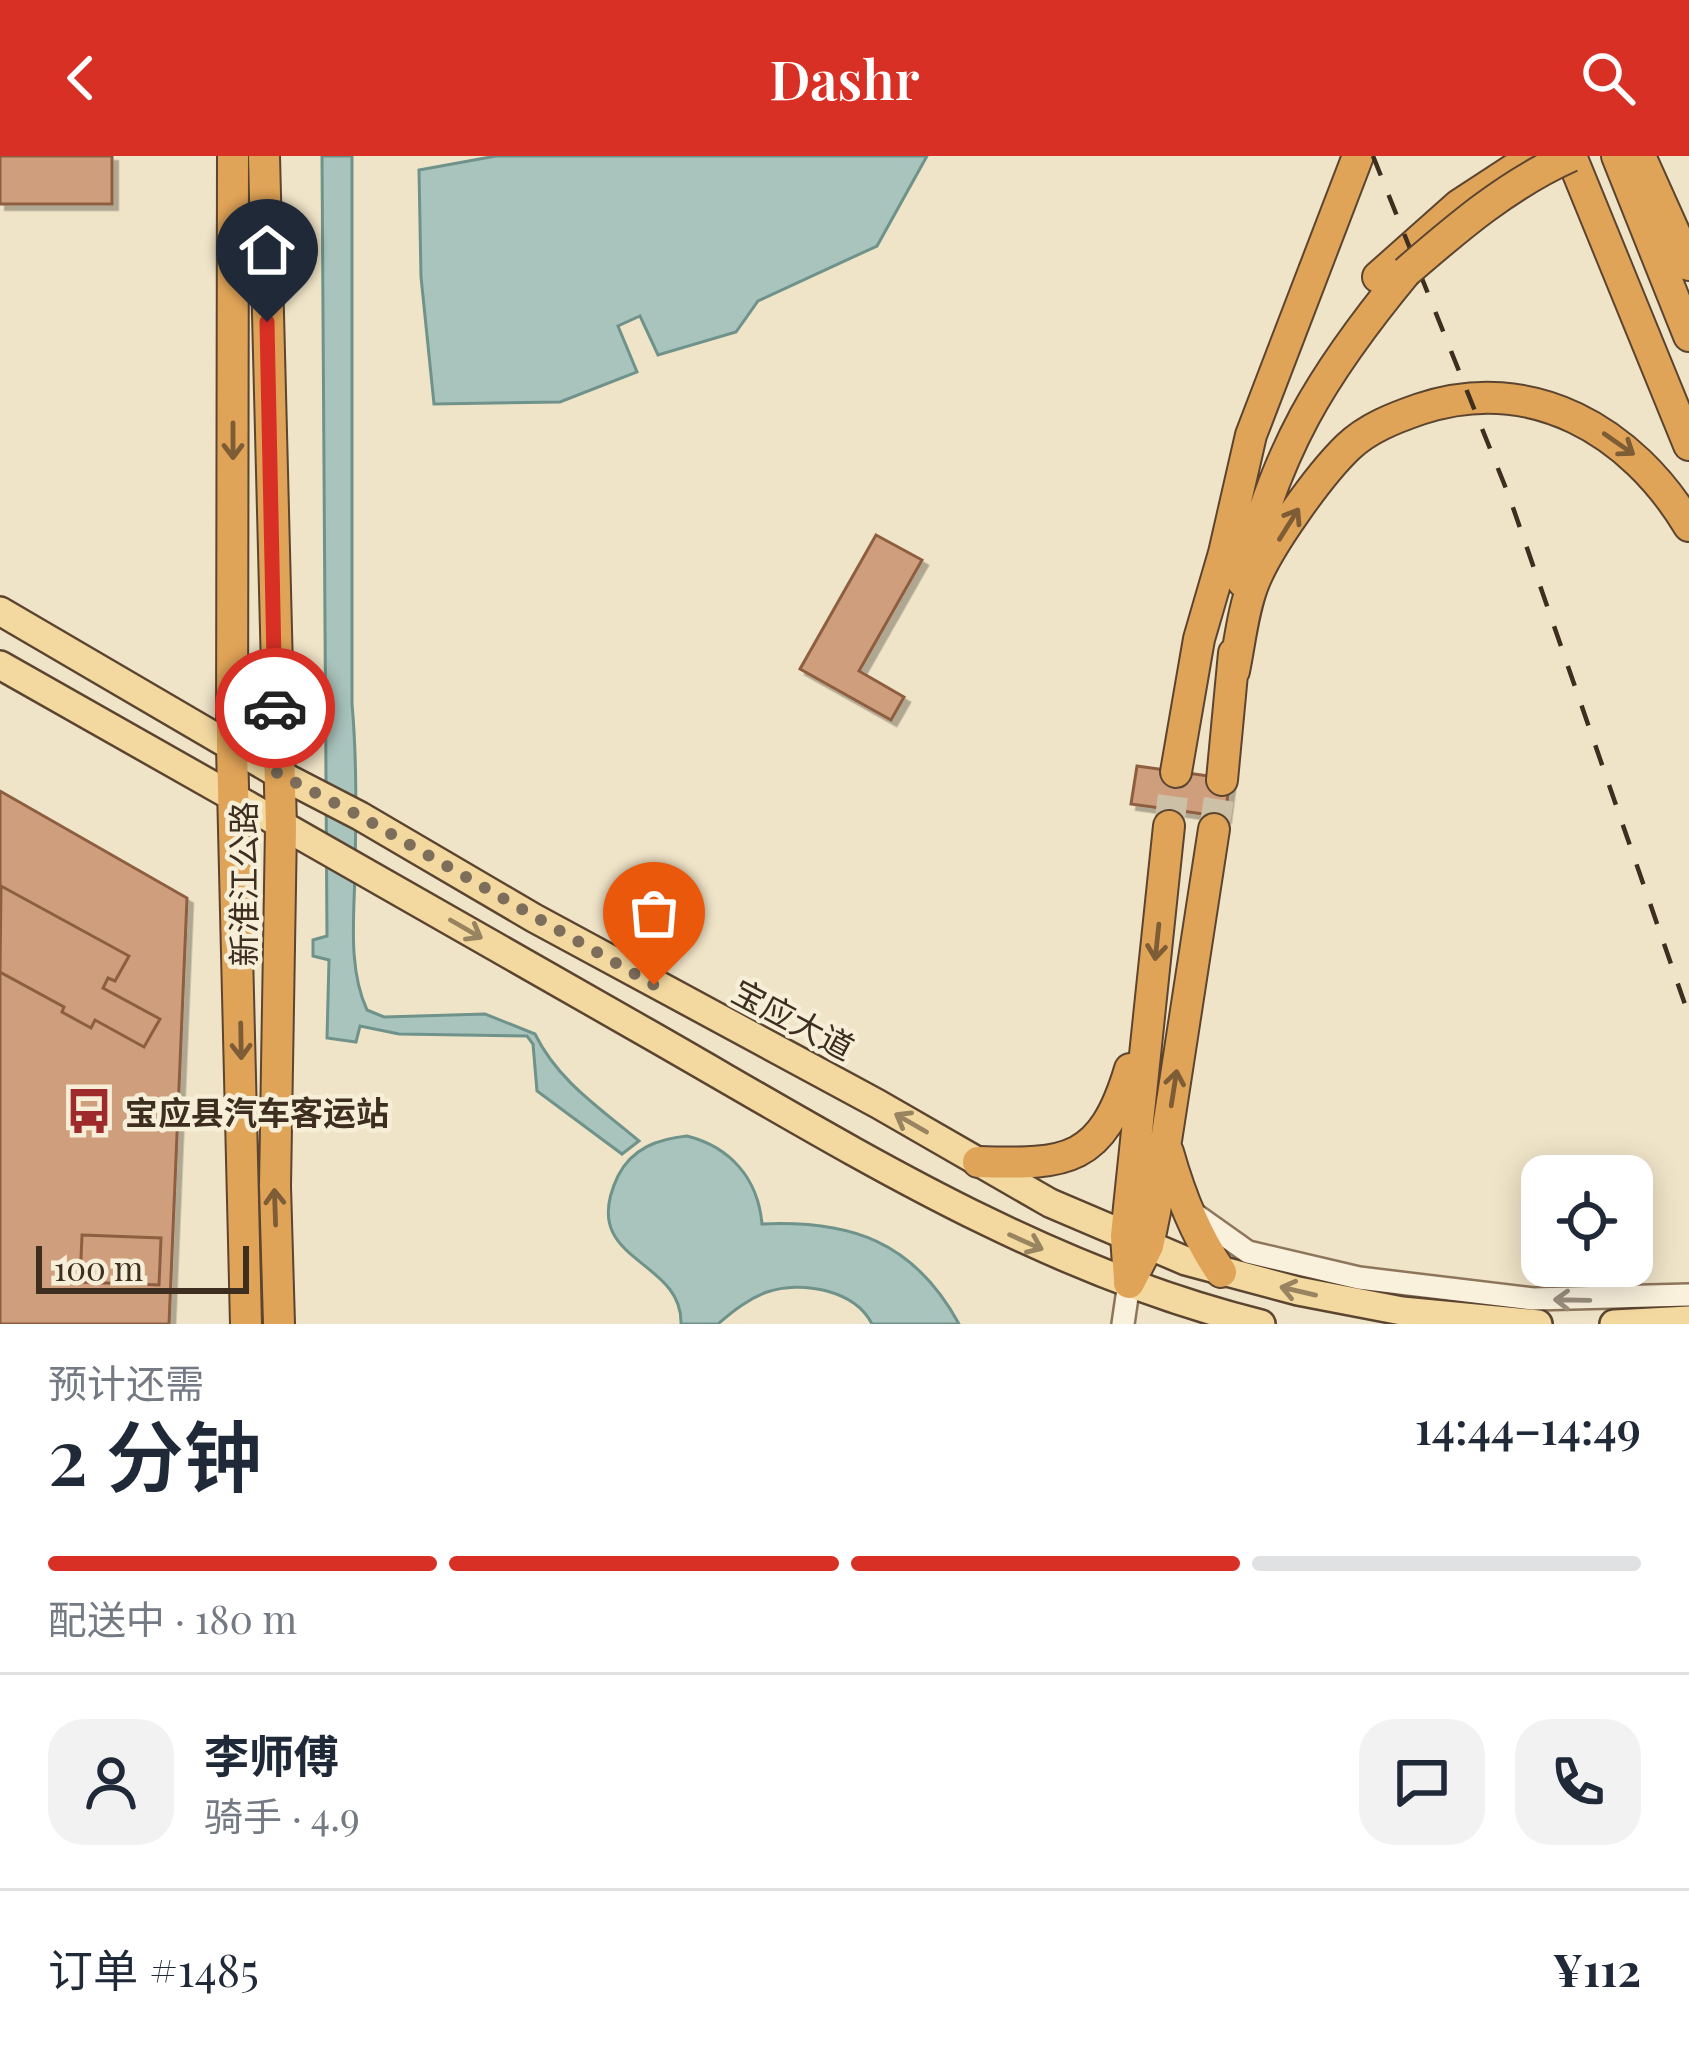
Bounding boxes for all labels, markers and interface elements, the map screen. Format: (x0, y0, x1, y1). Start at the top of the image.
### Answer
text: Dashr (769, 42, 920, 114)
icon: back (48, 45, 114, 111)
icon: search (1575, 45, 1641, 111)
pin (216, 199, 318, 322)
icon: home (234, 217, 300, 283)
one-way arrow (222, 421, 244, 460)
one-way arrow (1602, 431, 1635, 456)
one-way arrow (1277, 508, 1301, 542)
courier (215, 648, 335, 768)
icon: car (242, 675, 308, 741)
street label: 新淮江公路 (220, 802, 264, 967)
pin (603, 862, 705, 985)
icon: bag (621, 880, 687, 946)
one-way arrow (447, 918, 482, 942)
one-way arrow (1145, 922, 1168, 961)
street label: 宝应大道 (725, 968, 863, 1068)
one-way arrow (230, 1021, 253, 1060)
one-way arrow (1163, 1070, 1186, 1109)
bus stop icon: 宝应县汽车客运站 (64, 1086, 114, 1136)
place label: 宝应县汽车客运站 (125, 1089, 389, 1133)
one-way arrow (894, 1111, 929, 1135)
map controls (1521, 1155, 1653, 1287)
button: locate (1521, 1155, 1653, 1287)
one-way arrow (264, 1188, 287, 1227)
one-way arrow (1007, 1232, 1043, 1254)
scale bar (36, 1240, 249, 1293)
text: 100 m (54, 1245, 143, 1289)
one-way arrow (1280, 1279, 1318, 1301)
one-way arrow (1553, 1289, 1592, 1312)
text: 预计还需 (48, 1356, 204, 1408)
text: 14:44–14:49 (1415, 1396, 1641, 1456)
text: 2 分钟 (48, 1402, 262, 1506)
text: 配送中 · 180 m (48, 1592, 297, 1644)
button: person (48, 1719, 174, 1845)
button: chat (1359, 1719, 1485, 1845)
button: phone (1515, 1719, 1641, 1845)
text: 李师傅 (204, 1724, 339, 1784)
text: 骑手 · 4.9 (204, 1789, 360, 1841)
text: 订单 #1485 (48, 1938, 259, 1998)
text: ¥112 (1552, 1938, 1641, 1998)

